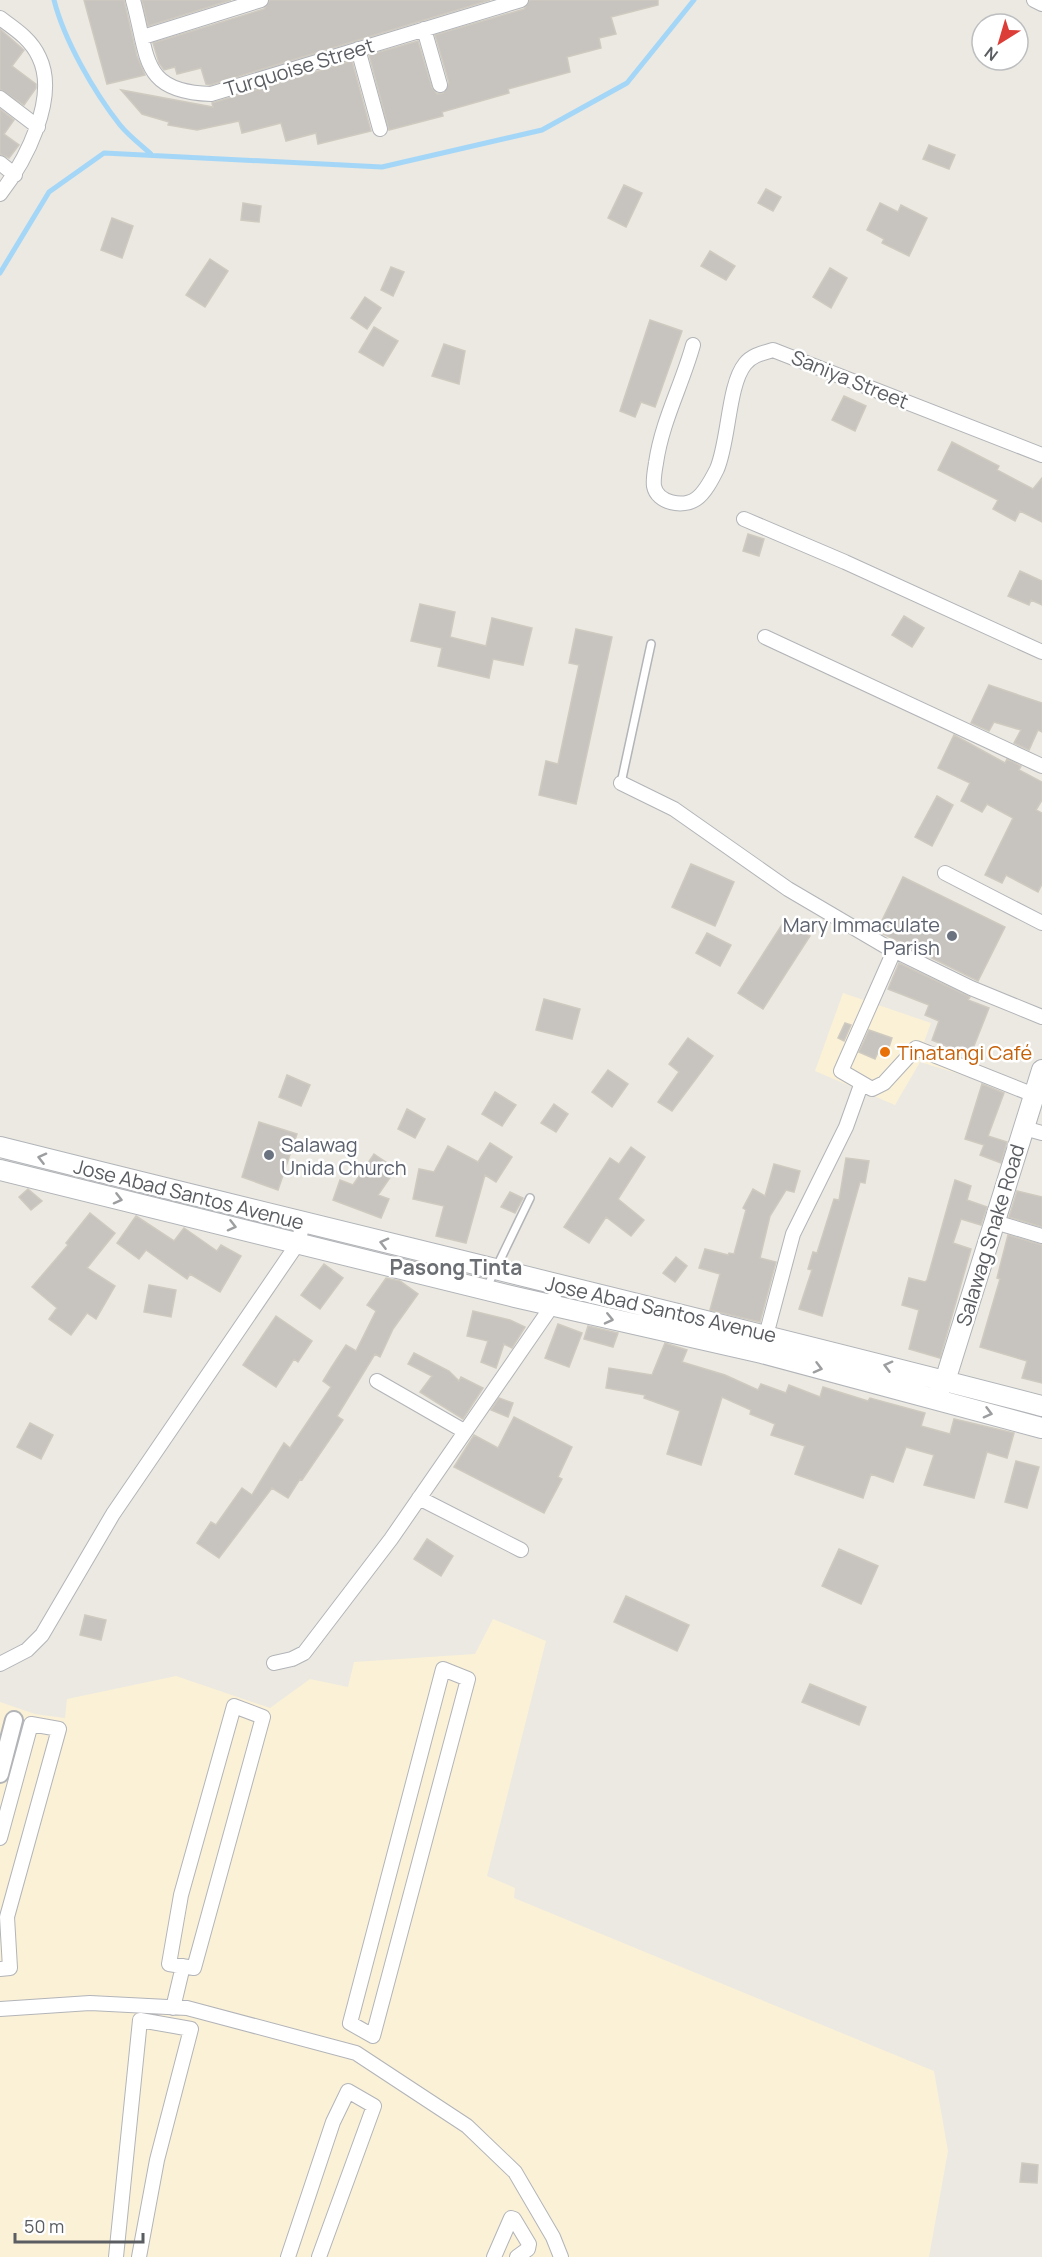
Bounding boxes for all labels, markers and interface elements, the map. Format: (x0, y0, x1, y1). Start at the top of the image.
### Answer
north arrow (970, 12, 1030, 72)
street label: Turquoise Street (221, 31, 377, 103)
text: N (980, 42, 1002, 66)
street label: Saniya Street (787, 343, 913, 415)
place label: Mary Immaculate Parish (783, 911, 940, 961)
marker: Mary Immaculate Parish (945, 929, 959, 943)
place label: Tinatangi Café (897, 1039, 1032, 1066)
marker: Tinatangi Café (878, 1045, 892, 1059)
place label: Salawag Unida Church (281, 1131, 407, 1181)
street label: Salawag Snake Road (950, 1141, 1030, 1329)
marker: Salawag Unida Church (262, 1148, 276, 1162)
one-way arrow (37, 1152, 47, 1165)
street label: Jose Abad Santos Avenue (71, 1152, 307, 1236)
one-way arrow (113, 1191, 123, 1204)
one-way arrow (227, 1219, 237, 1232)
one-way arrow (379, 1237, 389, 1250)
district label: Pasong Tinta (390, 1253, 522, 1281)
street label: Jose Abad Santos Avenue (543, 1269, 779, 1349)
one-way arrow (604, 1311, 614, 1324)
one-way arrow (883, 1360, 893, 1373)
one-way arrow (812, 1361, 823, 1373)
one-way arrow (983, 1406, 993, 1419)
scale bar (15, 2206, 142, 2244)
text: 50 m (24, 2214, 64, 2238)

